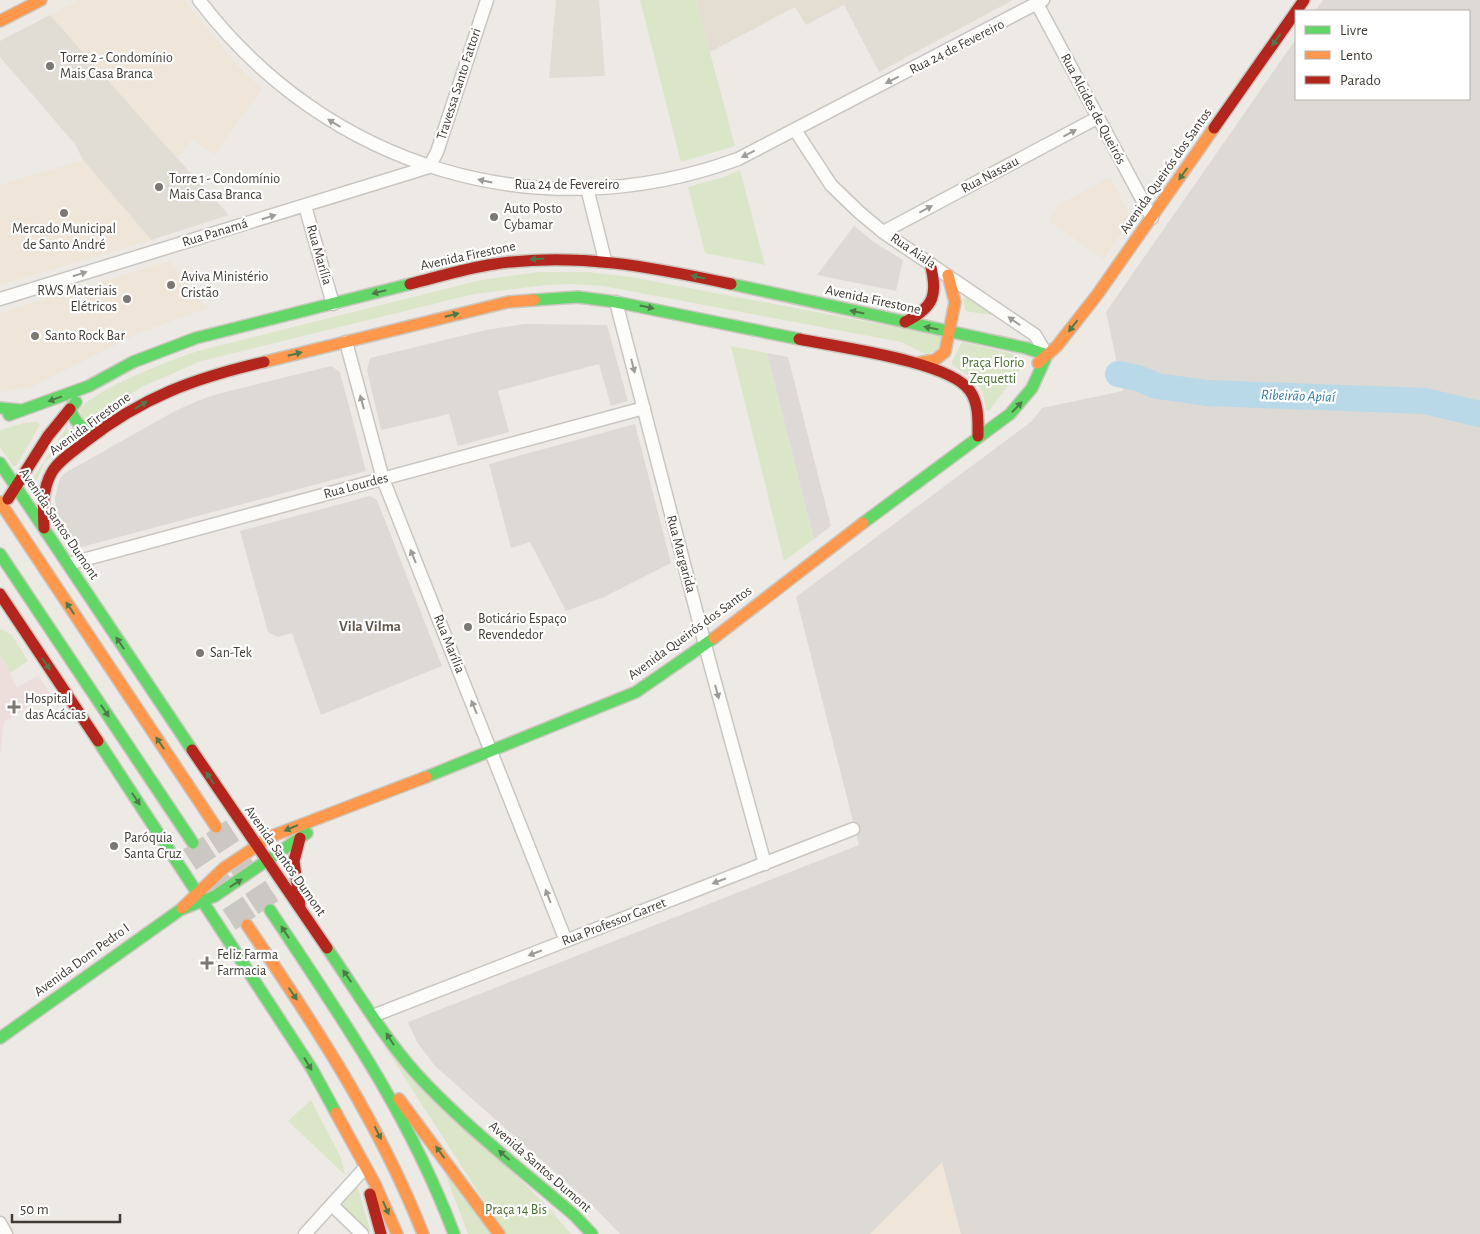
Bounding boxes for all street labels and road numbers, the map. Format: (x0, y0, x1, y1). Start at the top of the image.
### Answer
street label: Rua 24 de Fevereiro (907, 17, 1007, 77)
street label: Travessa Santo Fattori (434, 26, 484, 142)
street label: Rua Alcides de Queirós (1058, 51, 1128, 167)
street label: Avenida Queirós dos Santos (1117, 106, 1215, 236)
street label: Rua Nassau (959, 154, 1021, 196)
street label: Rua 24 de Fevereiro (515, 178, 620, 192)
street label: Rua Panamá (180, 216, 250, 250)
street label: Rua Marília (304, 223, 334, 287)
street label: Rua Aiala (888, 231, 939, 271)
street label: Avenida Firestone (419, 239, 517, 273)
street label: Avenida Firestone (824, 283, 922, 317)
street label: Avenida Firestone (47, 390, 133, 458)
street label: Avenida Santos Dumont (17, 466, 102, 583)
street label: Rua Lourdes (322, 471, 390, 501)
street label: Rua Margarida (664, 514, 698, 595)
street label: Avenida Queirós dos Santos (626, 583, 754, 683)
street label: Rua Marília (431, 613, 467, 676)
street label: Avenida Santos Dumont (242, 803, 329, 919)
street label: Rua Professor Garret (560, 895, 669, 948)
street label: Avenida Dom Pedro I (32, 921, 132, 999)
street label: Avenida Santos Dumont (486, 1119, 594, 1216)

